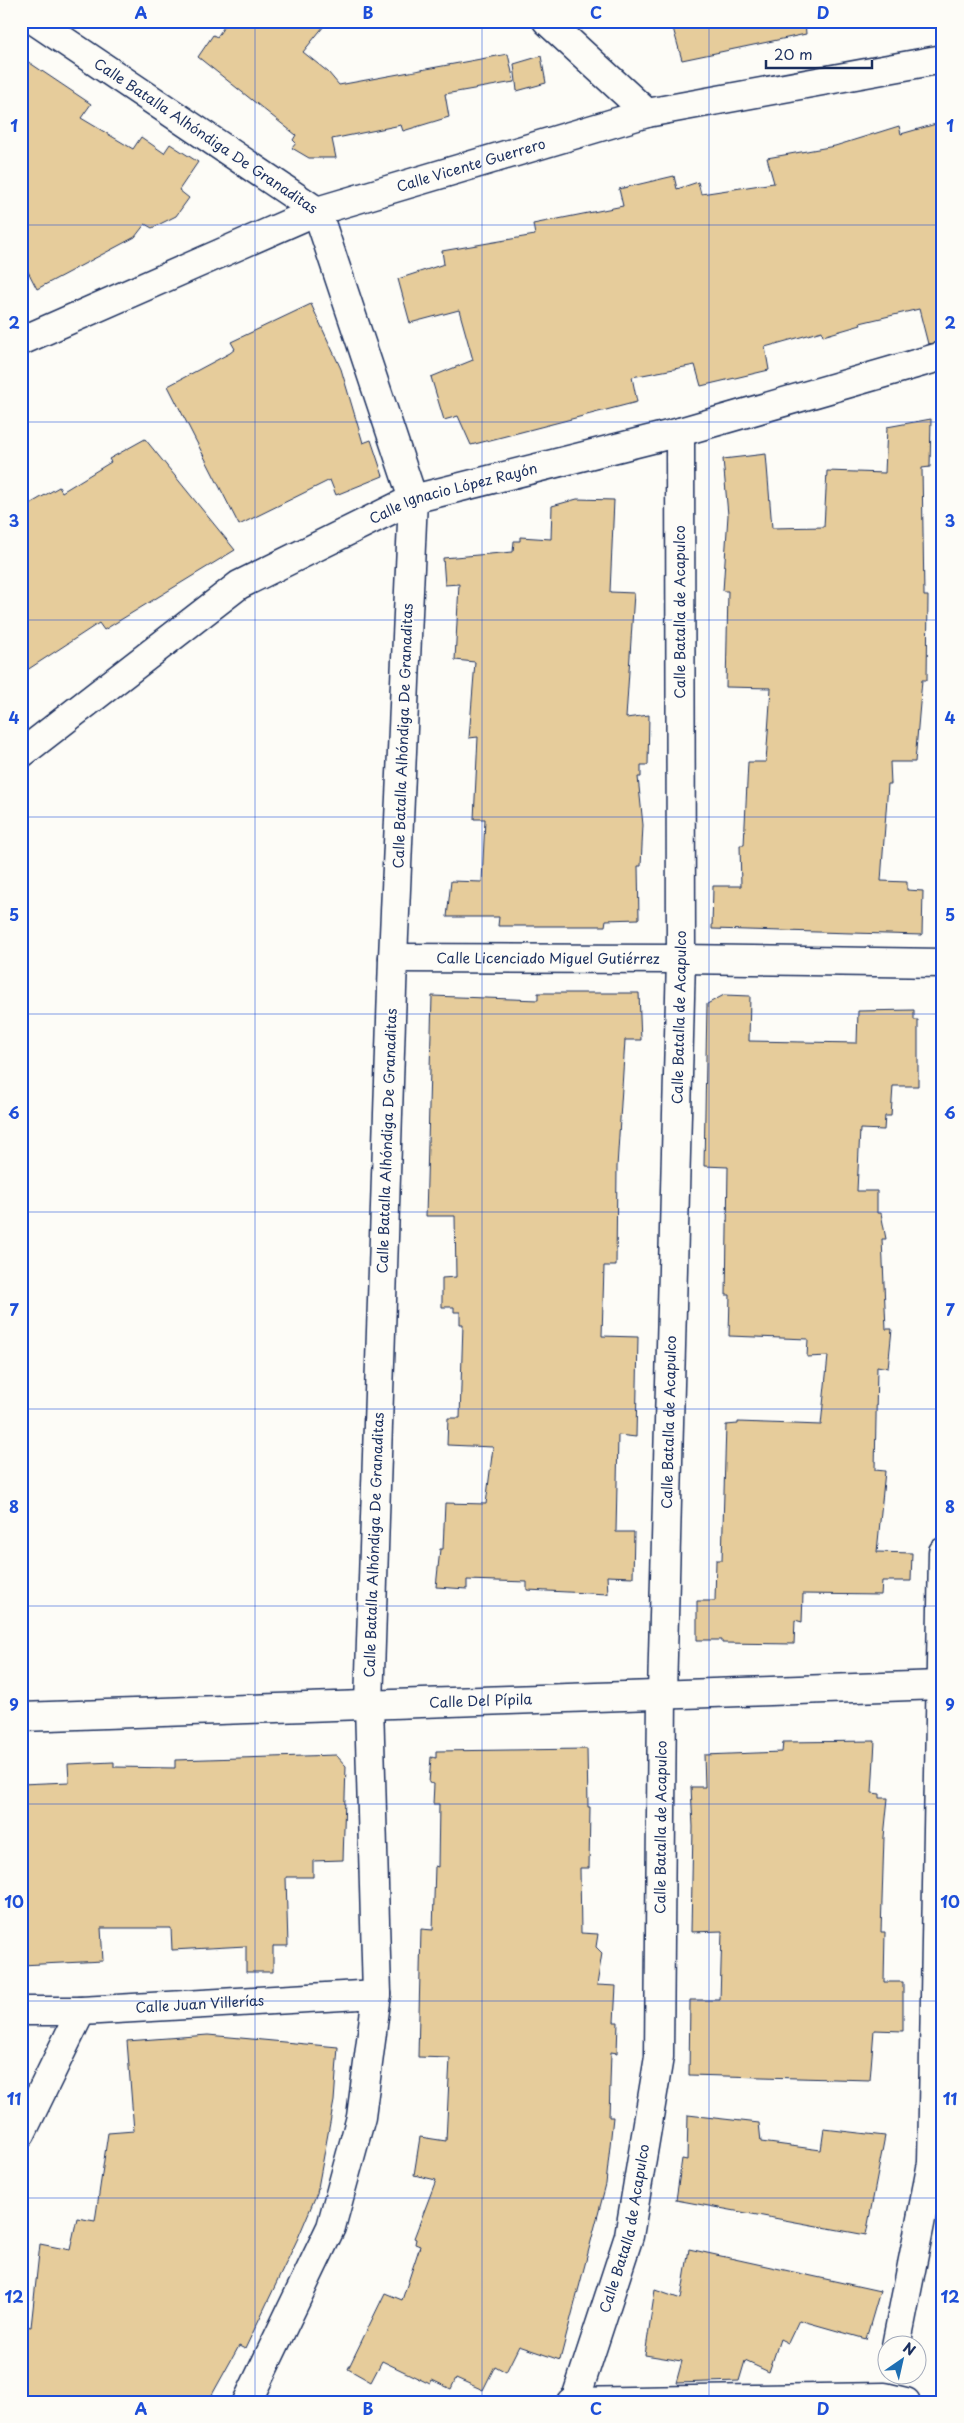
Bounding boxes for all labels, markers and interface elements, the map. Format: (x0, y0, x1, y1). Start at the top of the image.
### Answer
text: A (135, 0, 148, 24)
text: B (363, 0, 374, 24)
text: C (590, 0, 602, 24)
text: D (817, 0, 829, 24)
scale bar (766, 38, 873, 70)
text: 20 m (774, 42, 813, 65)
street label: Calle Batalla Alhóndiga De Granaditas (90, 53, 322, 219)
text: 1 (10, 113, 18, 137)
text: 1 (946, 113, 954, 137)
street label: Calle Vicente Guerrero (394, 133, 548, 197)
text: 2 (8, 310, 20, 334)
text: 2 (944, 310, 956, 334)
street label: Calle Ignacio López Rayón (366, 457, 539, 529)
text: 3 (9, 508, 19, 532)
text: 3 (945, 508, 955, 532)
street label: Calle Batalla de Acapulco (669, 525, 690, 699)
street label: Calle Batalla Alhóndiga De Granaditas (387, 603, 418, 869)
text: 4 (9, 705, 20, 729)
text: 4 (945, 705, 956, 729)
text: 5 (9, 902, 19, 926)
text: 5 (945, 902, 955, 926)
street label: Calle Batalla de Acapulco (666, 930, 691, 1104)
street label: Calle Licenciado Miguel Gutiérrez (436, 947, 660, 969)
street label: Calle Batalla Alhóndiga De Granaditas (371, 1008, 402, 1274)
text: 6 (8, 1100, 20, 1124)
text: 6 (944, 1100, 956, 1124)
text: 7 (9, 1297, 19, 1321)
text: 7 (945, 1297, 955, 1321)
street label: Calle Batalla de Acapulco (656, 1335, 681, 1509)
street label: Calle Batalla Alhóndiga De Granaditas (358, 1412, 389, 1678)
text: 8 (9, 1494, 19, 1518)
text: 8 (945, 1494, 955, 1518)
street label: Calle Del Pípila (429, 1688, 533, 1713)
text: 9 (9, 1692, 19, 1716)
text: 9 (945, 1692, 955, 1716)
street label: Calle Batalla de Acapulco (649, 1740, 672, 1914)
text: 10 (4, 1889, 24, 1913)
text: 10 (940, 1889, 960, 1913)
street label: Calle Juan Villerías (135, 1990, 265, 2018)
text: 11 (7, 2086, 21, 2110)
text: 11 (943, 2086, 957, 2110)
street label: Calle Batalla de Acapulco (594, 2142, 654, 2316)
text: 12 (5, 2284, 23, 2308)
text: 12 (941, 2284, 959, 2308)
north arrow (876, 2336, 926, 2386)
text: N (899, 2337, 920, 2361)
text: A (135, 2396, 148, 2420)
text: B (363, 2396, 374, 2420)
text: C (590, 2396, 602, 2420)
text: D (817, 2396, 829, 2420)

